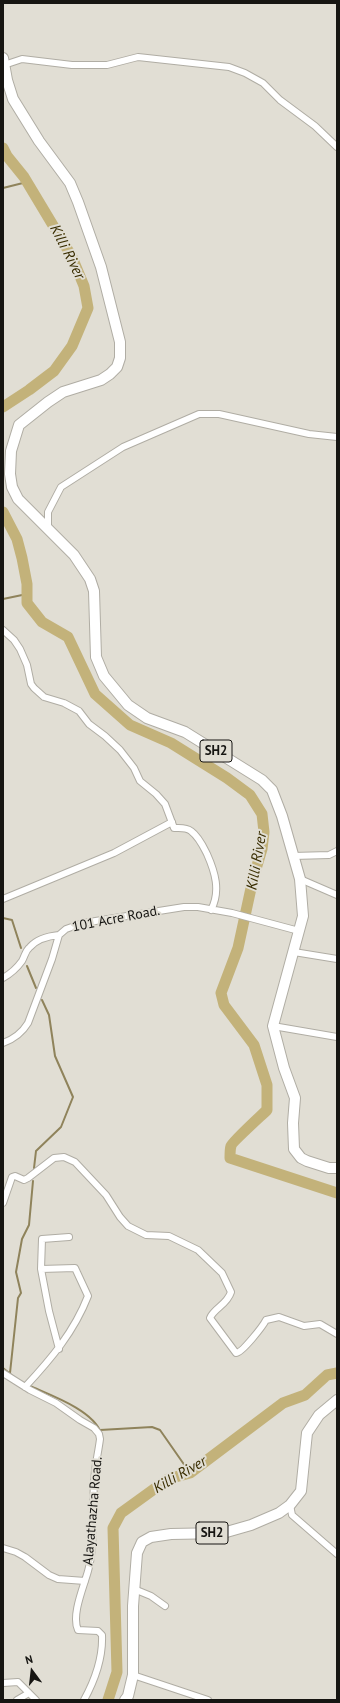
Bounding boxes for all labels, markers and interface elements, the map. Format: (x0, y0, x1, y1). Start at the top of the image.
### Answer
water label: Killi River (46, 222, 88, 282)
road number: SH2 (200, 740, 232, 762)
water label: Killi River (243, 831, 271, 891)
street label: 101 Acre Road. (71, 902, 161, 936)
water label: Killi River (150, 1453, 210, 1497)
street label: Alayathazha Road. (80, 1456, 106, 1566)
road number: SH2 (196, 1522, 228, 1544)
north arrow (12, 1651, 52, 1691)
text: N (24, 1652, 34, 1667)

